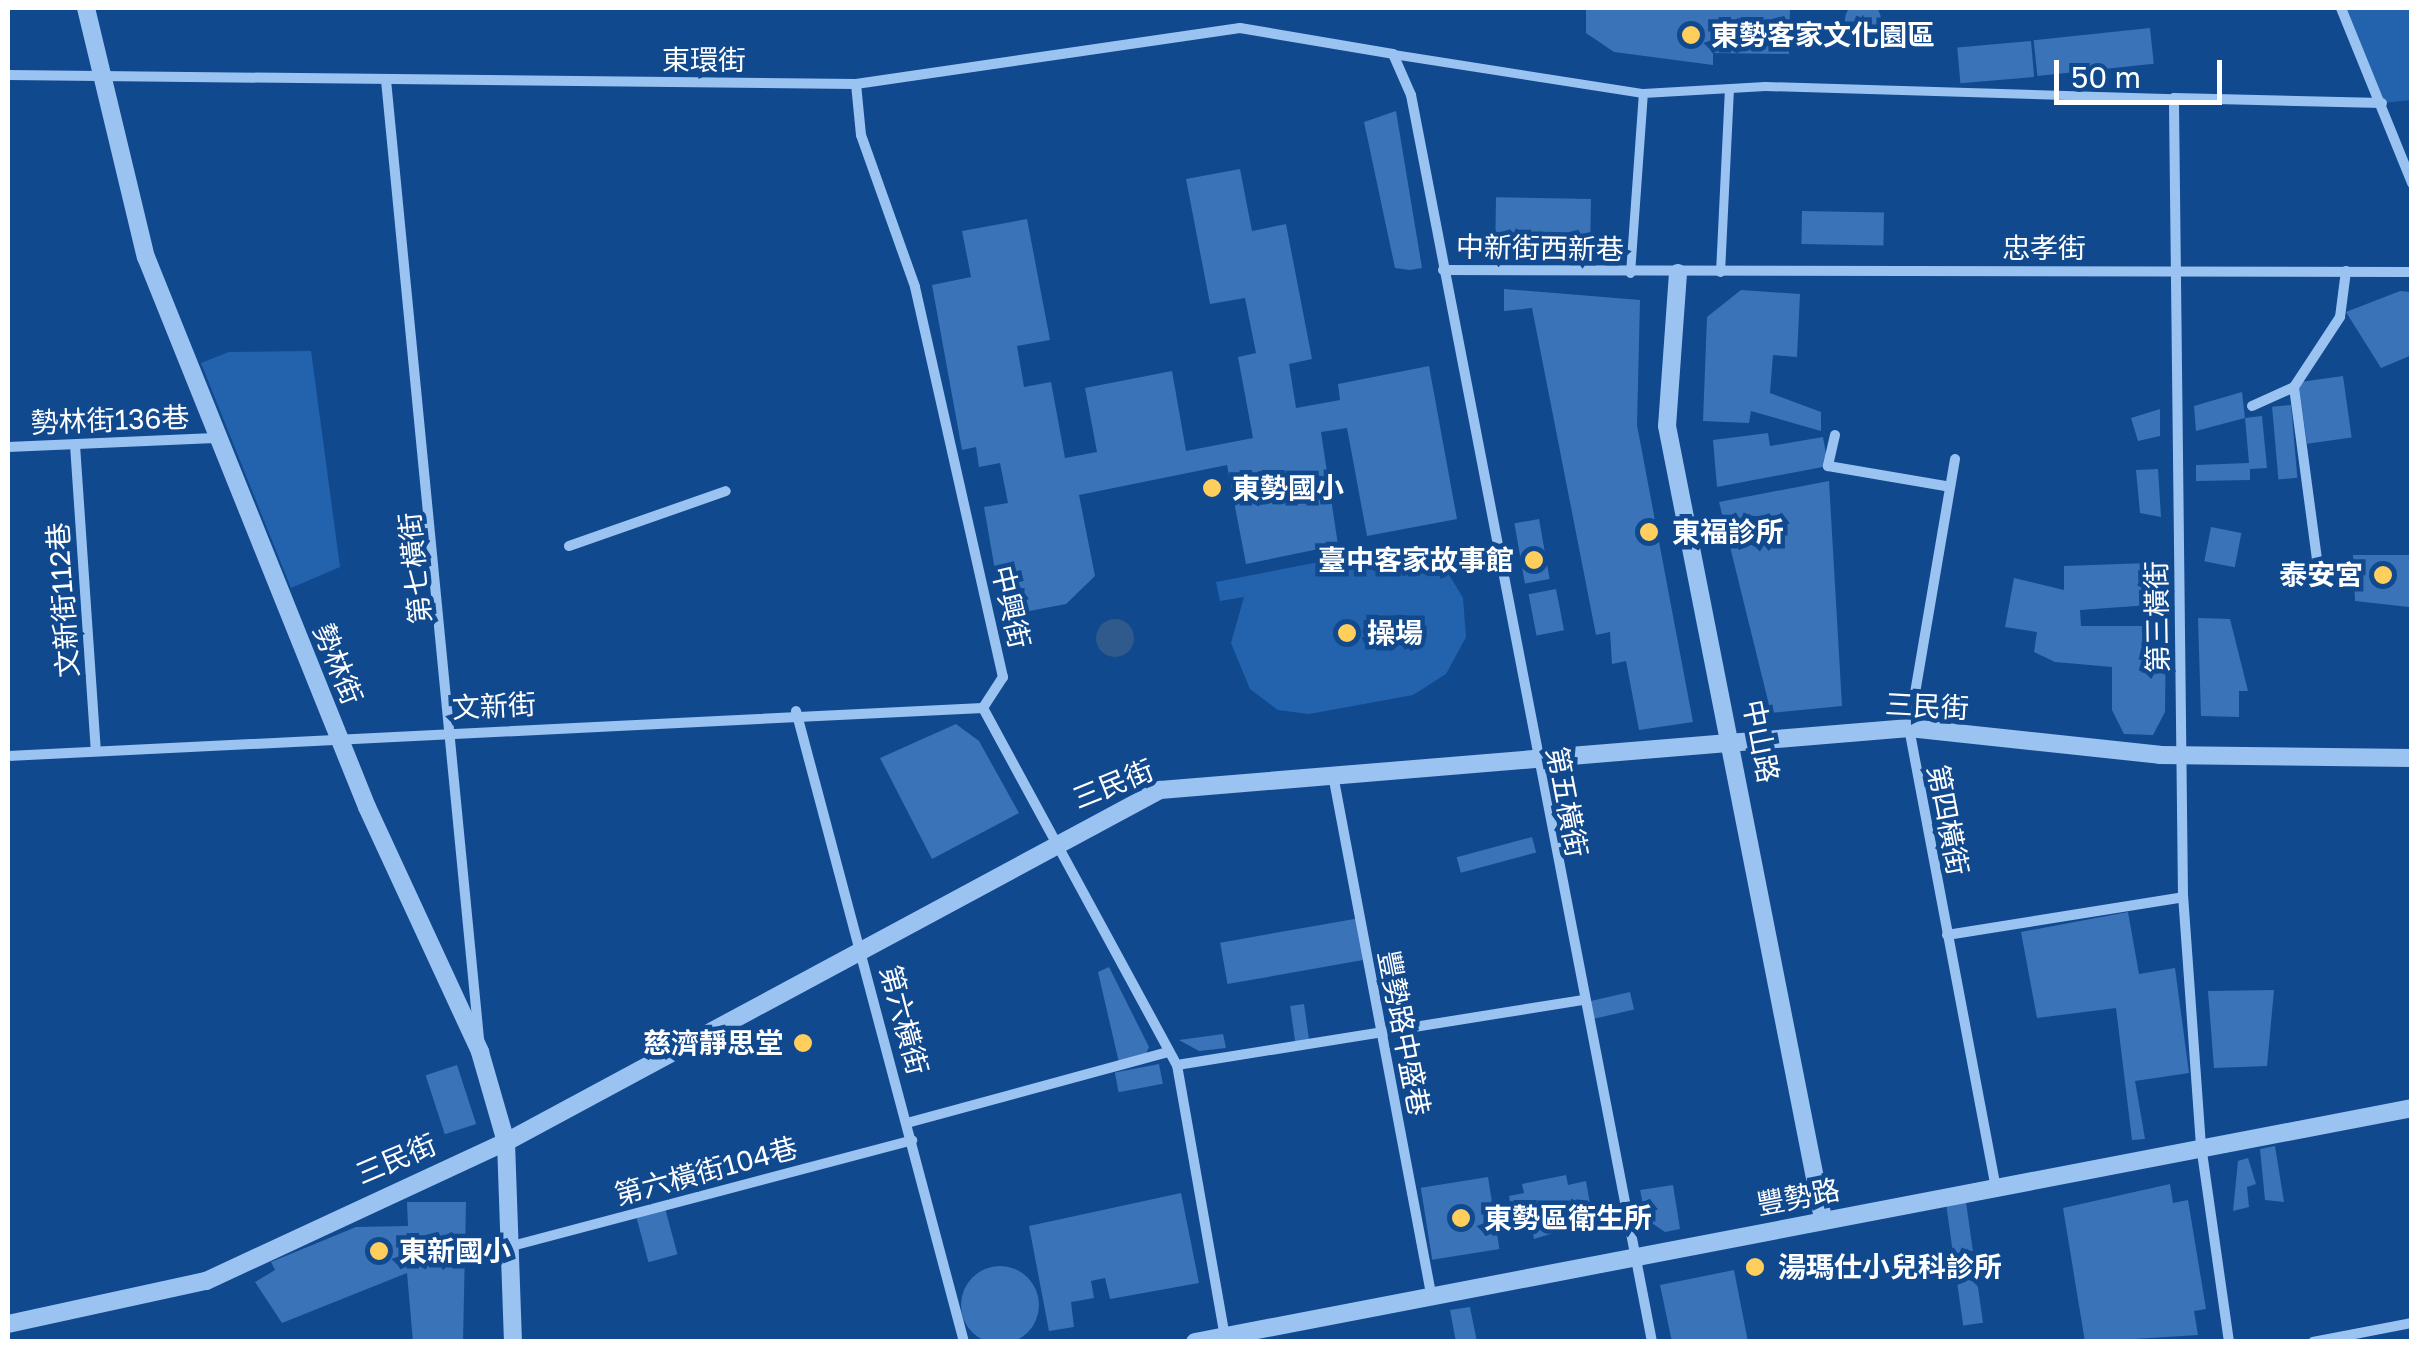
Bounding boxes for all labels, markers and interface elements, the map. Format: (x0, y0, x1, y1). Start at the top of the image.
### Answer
place label: 東勢客家文化園區 (1711, 18, 1935, 52)
marker: 東勢客家文化園區 (1680, 24, 1702, 46)
scale bar (2059, 40, 2226, 102)
street label: 東環街 (662, 43, 746, 77)
text: 50 m (2071, 59, 2141, 95)
street label: 中新街西新巷 (1456, 230, 1624, 266)
street label: 忠孝街 (2002, 231, 2086, 265)
street label: 勢林街136巷 (30, 400, 190, 440)
place label: 東勢國小 (1232, 471, 1344, 505)
marker: 東勢國小 (1201, 477, 1223, 499)
street label: 第七橫街 (392, 511, 438, 625)
place label: 東福診所 (1672, 515, 1784, 549)
marker: 東福診所 (1636, 519, 1662, 545)
street label: 文新街112巷 (41, 521, 85, 679)
place label: 臺中客家故事館 (1318, 543, 1514, 577)
marker: 臺中客家故事館 (1523, 549, 1545, 571)
place label: 泰安宮 (2279, 558, 2363, 592)
street label: 第三橫街 (2139, 561, 2175, 673)
street label: 中興街 (985, 562, 1037, 652)
marker: 泰安宮 (2372, 564, 2394, 586)
place label: 操場 (1367, 616, 1423, 650)
street label: 勢林街 (307, 619, 369, 709)
marker: 操場 (1336, 622, 1358, 644)
street label: 文新街 (451, 687, 537, 725)
street label: 三民街 (1884, 687, 1970, 725)
street label: 中山路 (1736, 697, 1786, 785)
street label: 第五橫街 (1540, 744, 1594, 860)
street label: 三民街 (1068, 753, 1158, 815)
street label: 第四橫街 (1921, 762, 1975, 878)
street label: 豐勢路中盛巷 (1371, 947, 1437, 1119)
street label: 第六橫街 (873, 962, 935, 1078)
place label: 慈濟靜思堂 (643, 1026, 783, 1060)
marker: 慈濟靜思堂 (792, 1032, 814, 1054)
street label: 三民街 (351, 1127, 441, 1191)
street label: 第六橫街104巷 (611, 1130, 801, 1212)
street label: 豐勢路 (1754, 1172, 1842, 1222)
place label: 東勢區衛生所 (1484, 1201, 1652, 1235)
marker: 東勢區衛生所 (1448, 1205, 1474, 1231)
place label: 東新國小 (399, 1234, 511, 1268)
marker: 東新國小 (368, 1240, 390, 1262)
place label: 湯瑪仕小兒科診所 (1778, 1250, 2002, 1284)
marker: 湯瑪仕小兒科診所 (1742, 1254, 1768, 1280)

